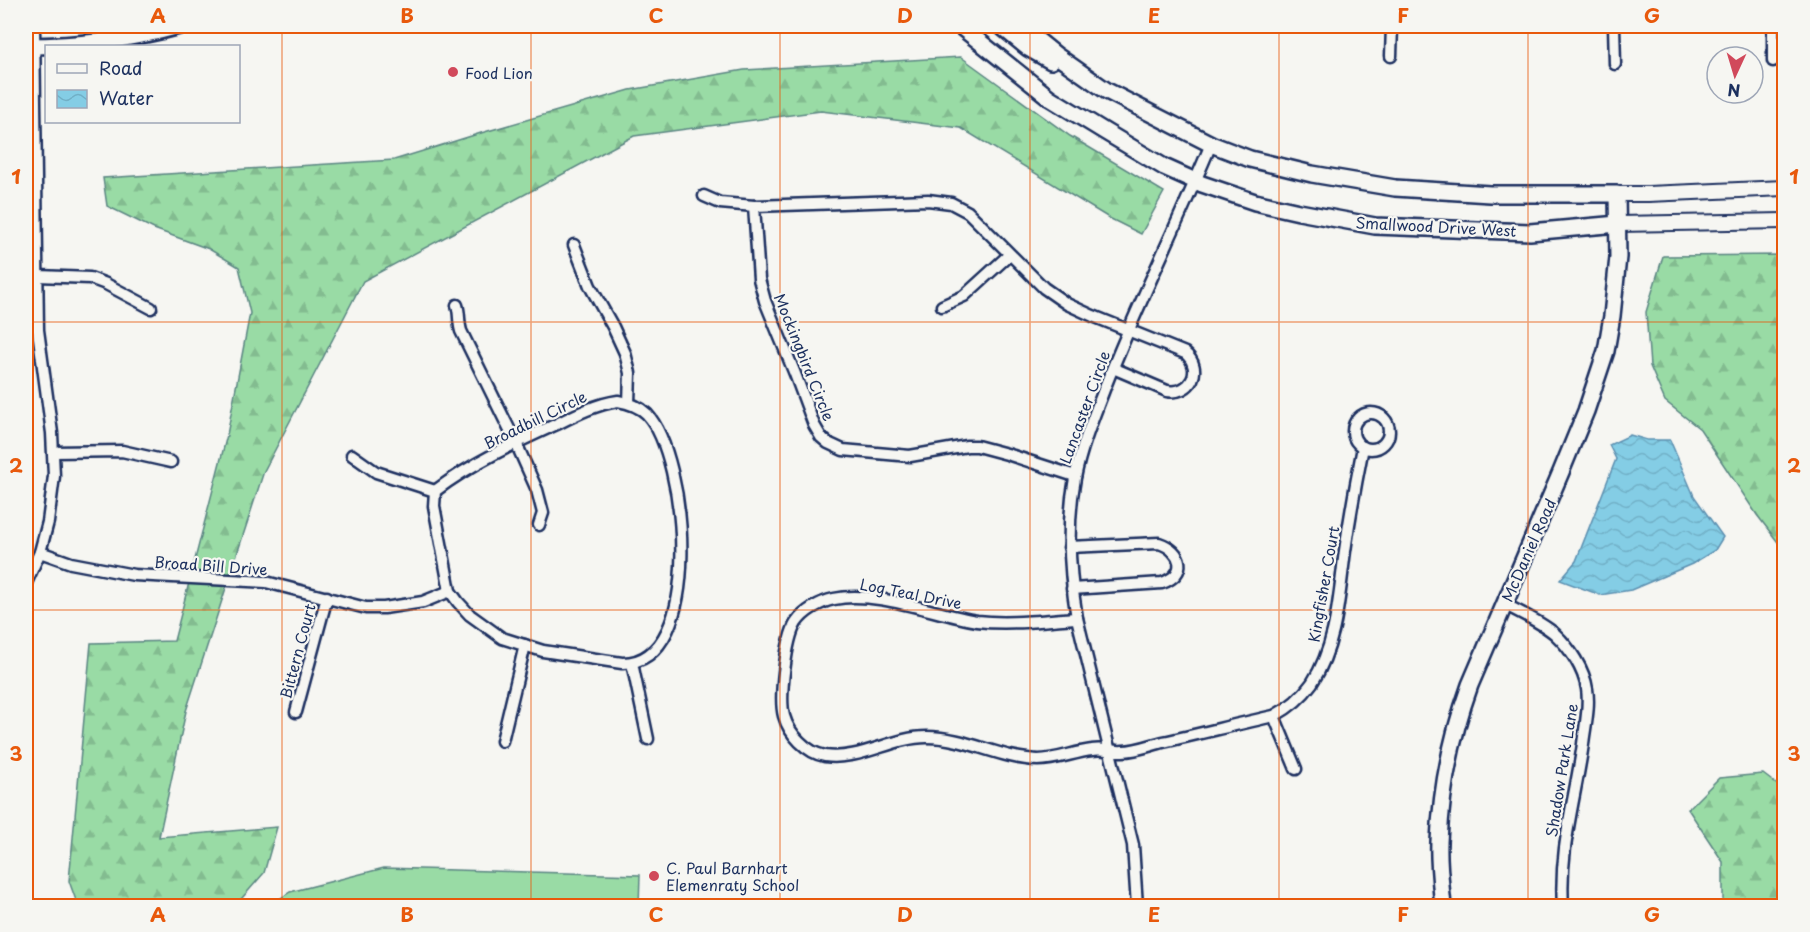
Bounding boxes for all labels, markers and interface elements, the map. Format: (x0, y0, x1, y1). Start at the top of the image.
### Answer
text: A (150, 0, 166, 30)
text: B (400, 0, 414, 30)
text: C (648, 0, 664, 30)
text: D (897, 0, 913, 30)
text: E (1148, 0, 1160, 30)
text: F (1397, 0, 1409, 30)
text: G (1644, 0, 1660, 30)
legend (45, 45, 240, 123)
north arrow (1705, 45, 1765, 105)
text: Road (99, 54, 143, 81)
place label: Food Lion (465, 61, 533, 84)
marker: Food Lion (446, 65, 460, 79)
text: N (1727, 79, 1741, 103)
text: Water (99, 84, 154, 111)
text: 1 (11, 161, 21, 191)
text: 1 (1789, 161, 1799, 191)
street label: Smallwood Drive West (1355, 210, 1517, 242)
street label: Mockingbird Circle (769, 290, 841, 424)
street label: Lancaster Circle (1053, 347, 1115, 467)
street label: Broadbill Circle (480, 384, 590, 454)
text: 2 (9, 450, 23, 480)
text: 2 (1787, 450, 1801, 480)
street label: McDaniel Road (1495, 495, 1561, 605)
street label: Kingfisher Court (1301, 524, 1345, 644)
street label: Broad Bill Drive (154, 550, 268, 580)
street label: Log Teal Drive (858, 572, 964, 614)
street label: Bittern Court (273, 601, 321, 701)
street label: Shadow Park Lane (1539, 702, 1583, 838)
text: 3 (9, 738, 23, 768)
text: 3 (1787, 738, 1801, 768)
place label: C. Paul Barnhart Elemenraty School (666, 856, 799, 896)
marker: C. Paul Barnhart Elemenraty School (647, 869, 661, 883)
text: A (150, 899, 166, 929)
text: B (400, 899, 414, 929)
text: C (648, 899, 664, 929)
text: D (897, 899, 913, 929)
text: E (1148, 899, 1160, 929)
text: F (1397, 899, 1409, 929)
text: G (1644, 899, 1660, 929)

